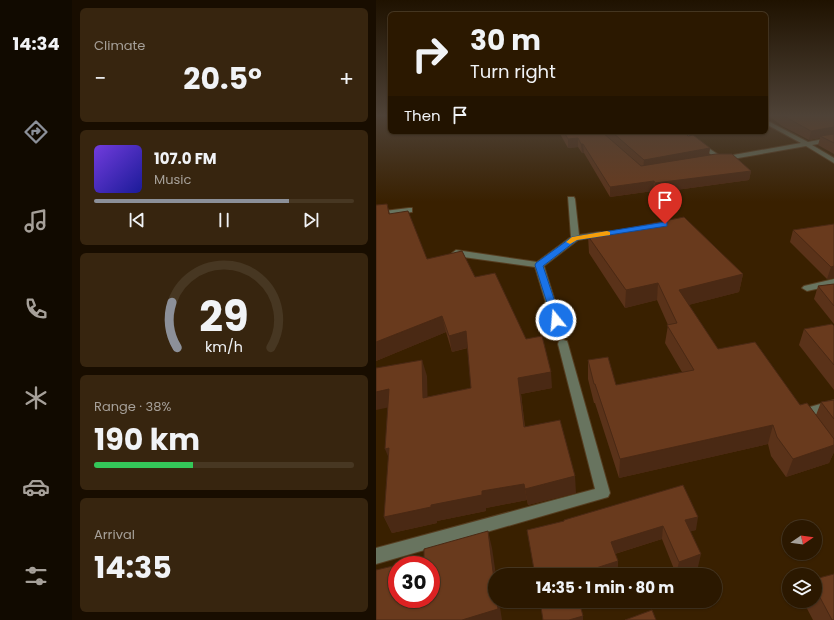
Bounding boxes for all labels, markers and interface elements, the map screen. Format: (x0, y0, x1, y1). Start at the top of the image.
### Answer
text: 30 m (470, 21, 541, 60)
icon: right (404, 28, 456, 80)
text: 14:34 (12, 31, 60, 56)
text: Climate (94, 36, 145, 55)
text: 20.5° (183, 57, 262, 100)
text: Turn right (470, 59, 556, 84)
text: − (94, 63, 106, 94)
text: + (339, 63, 354, 94)
icon: arrive (449, 104, 471, 126)
text: Then (404, 105, 441, 126)
icon: directions (22, 118, 50, 146)
text: 107.0 FM (154, 148, 217, 169)
text: Music (154, 170, 191, 189)
pin (648, 183, 682, 224)
icon: arrive (654, 189, 676, 211)
icon: music (22, 207, 50, 235)
icon: previous (126, 209, 148, 231)
icon: pause (213, 209, 235, 231)
icon: next (300, 209, 322, 231)
text: 29 (199, 287, 249, 346)
icon: phone (22, 295, 50, 323)
position arrow (535, 299, 577, 341)
text: km/h (205, 337, 243, 357)
icon: climate (22, 384, 50, 412)
text: Range · 38% (94, 397, 171, 416)
text: 190 km (94, 418, 200, 461)
icon: car (22, 473, 50, 501)
north arrow (782, 520, 822, 560)
map controls (782, 520, 822, 608)
text: Arrival (94, 525, 135, 544)
text: 14:35 (94, 546, 172, 589)
speed limit sign: 30 (388, 556, 440, 608)
icon: filters (22, 562, 50, 590)
button: layers (782, 568, 822, 608)
text: 14:35 · 1 min · 80 m (536, 577, 674, 598)

